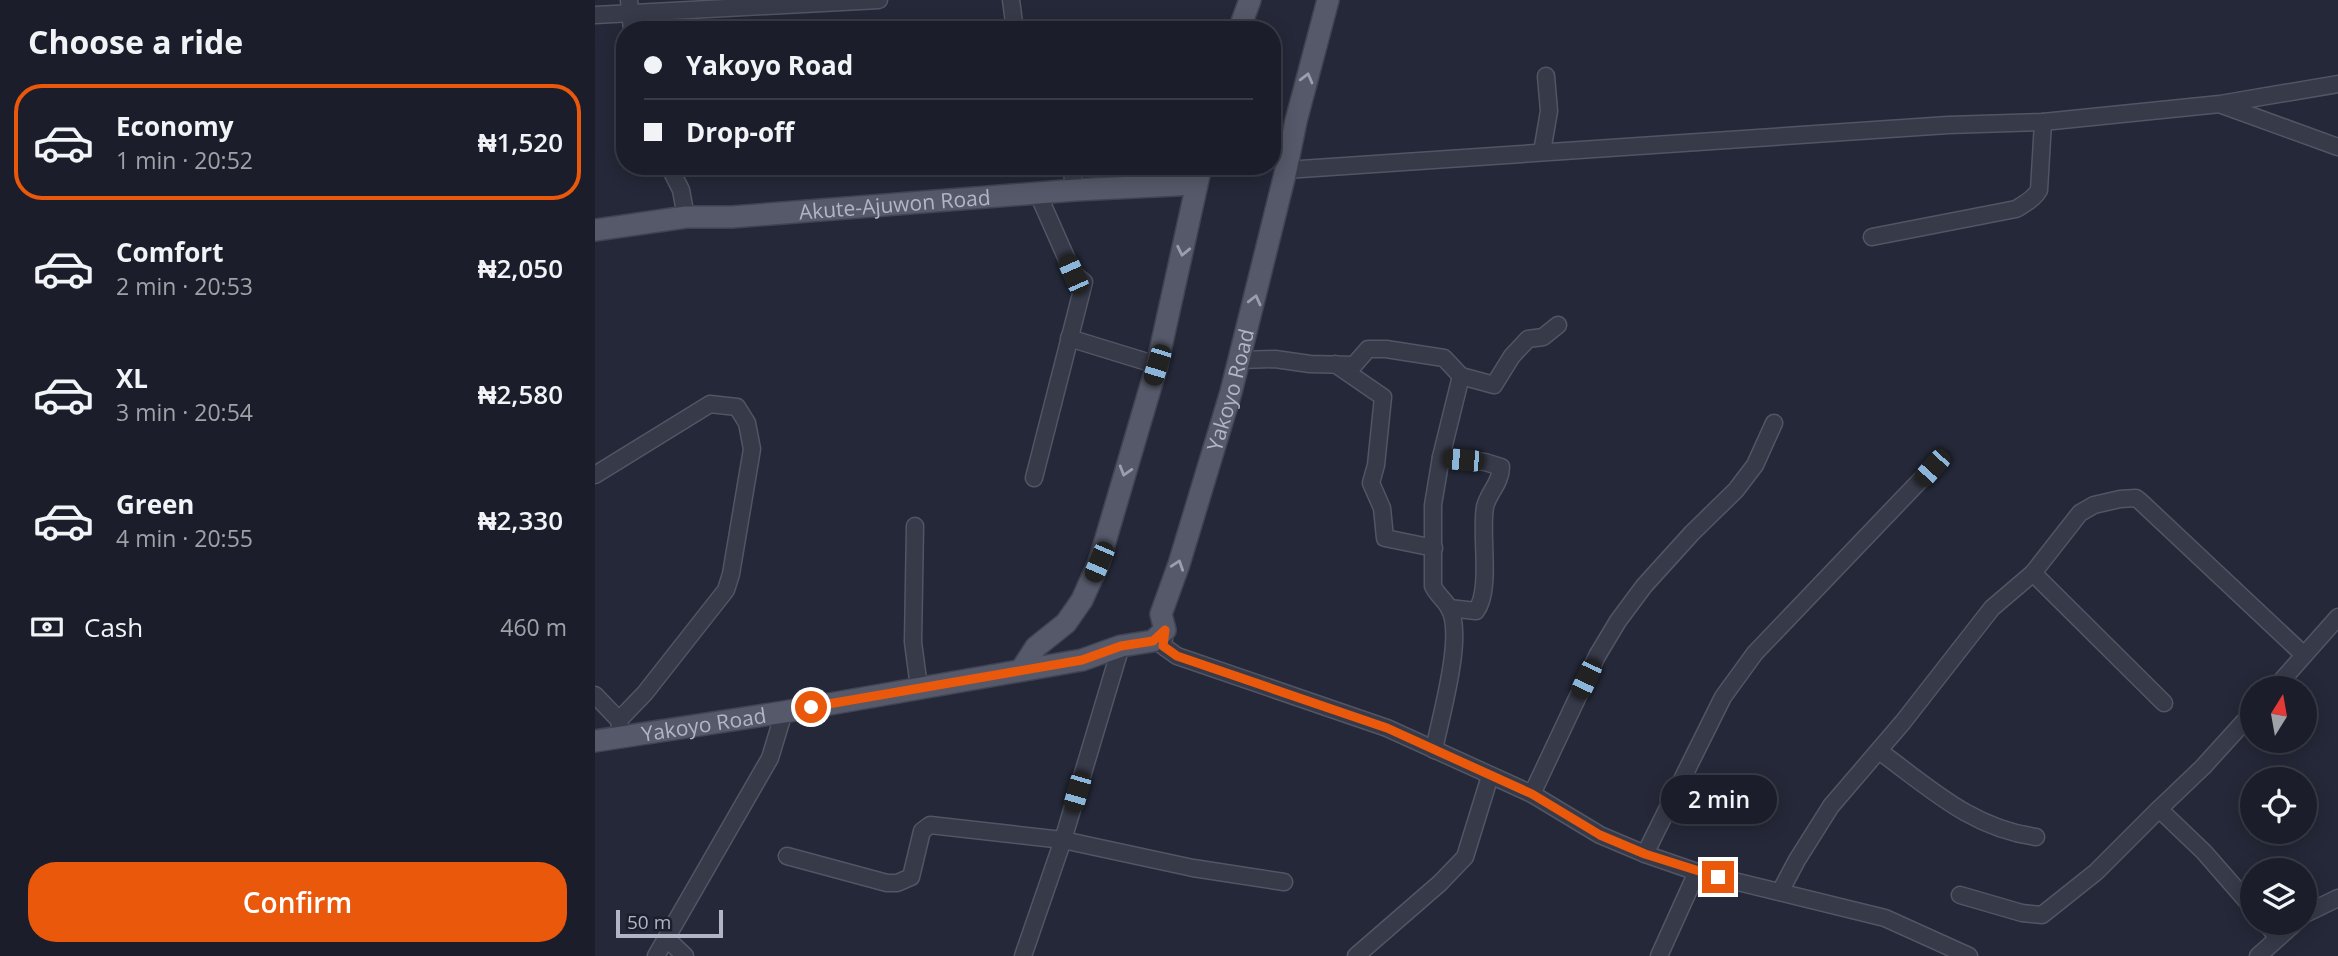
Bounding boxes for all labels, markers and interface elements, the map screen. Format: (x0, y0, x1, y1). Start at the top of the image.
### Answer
text: Choose a ride (28, 20, 243, 63)
text: Yakoyo Road (686, 47, 853, 83)
one-way arrow (1299, 72, 1313, 84)
text: Economy (116, 108, 234, 144)
icon: car (32, 111, 95, 174)
text: Drop-off (686, 114, 794, 150)
text: ₦1,520 (478, 124, 563, 160)
text: 1 min · 20:52 (116, 144, 253, 176)
street label: Akute-Ajuwon Road (798, 183, 991, 226)
text: Comfort (116, 234, 223, 270)
icon: car (32, 237, 95, 300)
one-way arrow (1176, 245, 1191, 257)
text: ₦2,050 (478, 250, 563, 286)
car (1055, 251, 1092, 297)
text: 2 min · 20:53 (116, 270, 253, 302)
one-way arrow (1246, 294, 1261, 306)
street label: Yakoyo Road (1200, 326, 1260, 455)
car (1141, 342, 1174, 388)
text: XL (116, 360, 148, 396)
icon: car (32, 363, 95, 426)
text: ₦2,580 (478, 376, 563, 412)
text: 3 min · 20:54 (116, 396, 253, 428)
car (1911, 445, 1954, 491)
car (1442, 448, 1485, 472)
one-way arrow (1119, 465, 1134, 477)
text: Green (116, 486, 194, 522)
icon: car (32, 489, 95, 552)
text: ₦2,330 (478, 502, 563, 538)
text: 4 min · 20:55 (116, 522, 253, 554)
car (1082, 539, 1117, 585)
one-way arrow (1170, 560, 1184, 572)
icon: cash (28, 608, 66, 646)
text: Cash (84, 609, 143, 645)
text: 460 m (500, 611, 567, 643)
car (1568, 656, 1605, 702)
north arrow (2240, 676, 2317, 752)
map controls (2240, 676, 2317, 935)
route start (795, 691, 827, 723)
street label: Yakoyo Road (639, 701, 768, 748)
button: locate (2240, 767, 2317, 844)
car (1062, 769, 1093, 815)
callout: 2 min (1660, 776, 1776, 824)
text: 2 min (1688, 783, 1750, 815)
button: layers (2240, 858, 2317, 935)
route end (1702, 861, 1734, 893)
button: Confirm (28, 862, 567, 942)
scale bar (616, 907, 723, 939)
text: 50 m (627, 909, 671, 935)

